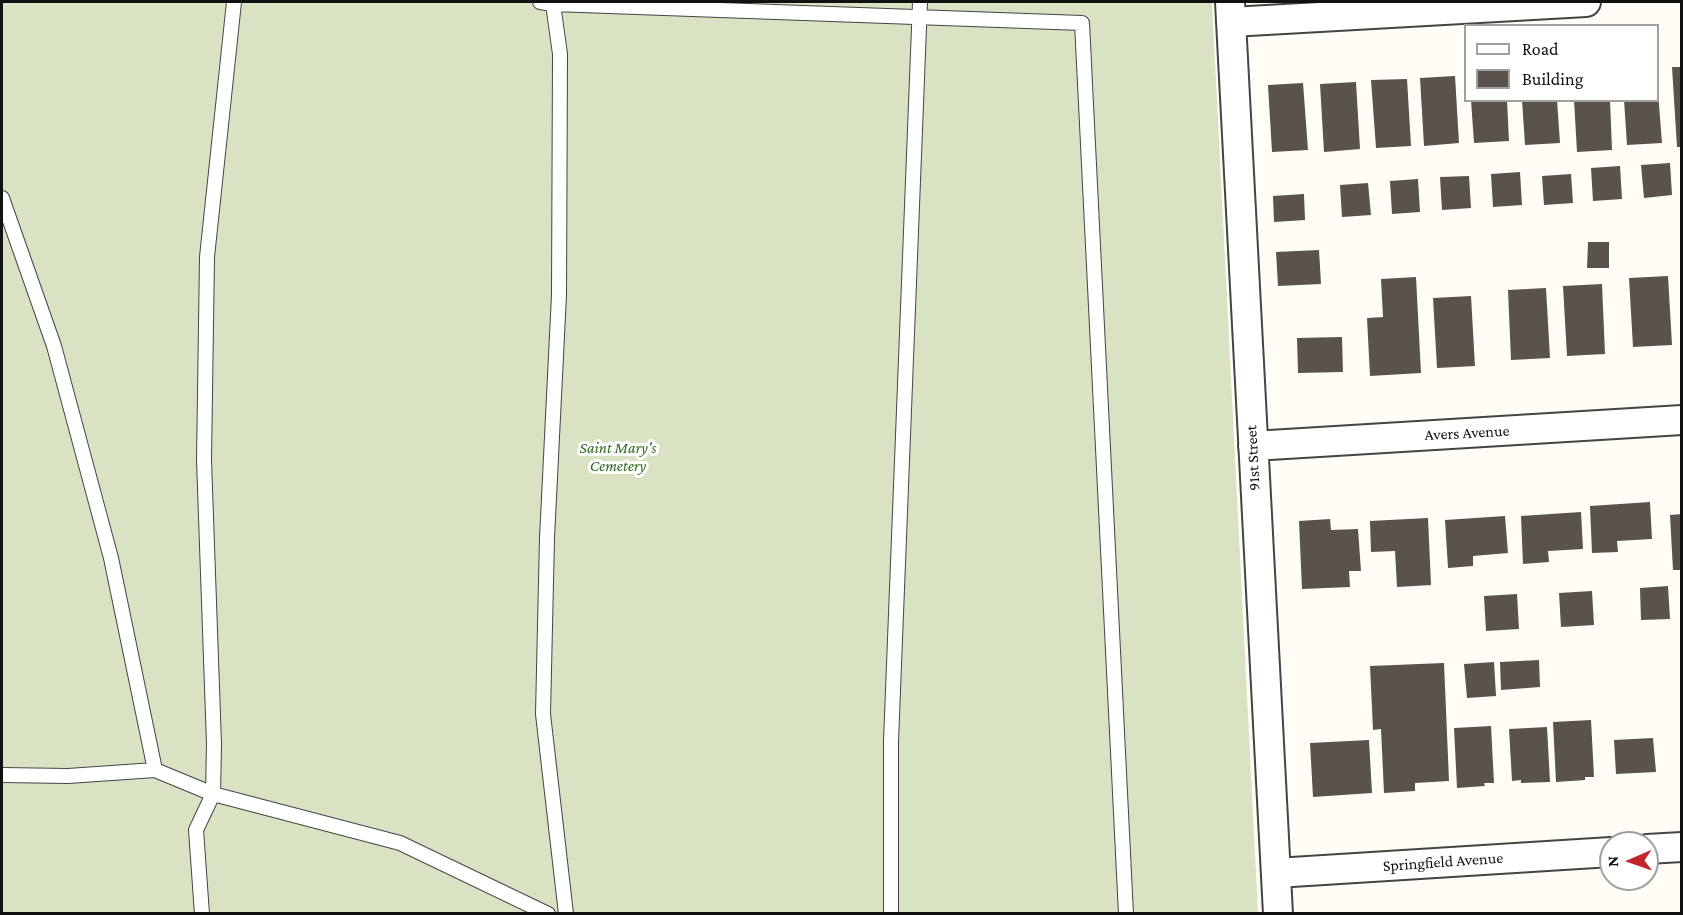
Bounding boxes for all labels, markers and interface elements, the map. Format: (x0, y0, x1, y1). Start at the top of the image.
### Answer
legend (1464, 24, 1659, 102)
text: Road (1522, 39, 1559, 59)
text: Building (1522, 69, 1583, 89)
street label: Avers Avenue (1424, 421, 1510, 445)
street label: 91st Street (1242, 425, 1264, 491)
park label: Saint Mary's Cemetery (579, 438, 657, 476)
north arrow (1599, 831, 1659, 891)
street label: Springfield Avenue (1382, 848, 1504, 876)
text: N (1604, 856, 1621, 867)

